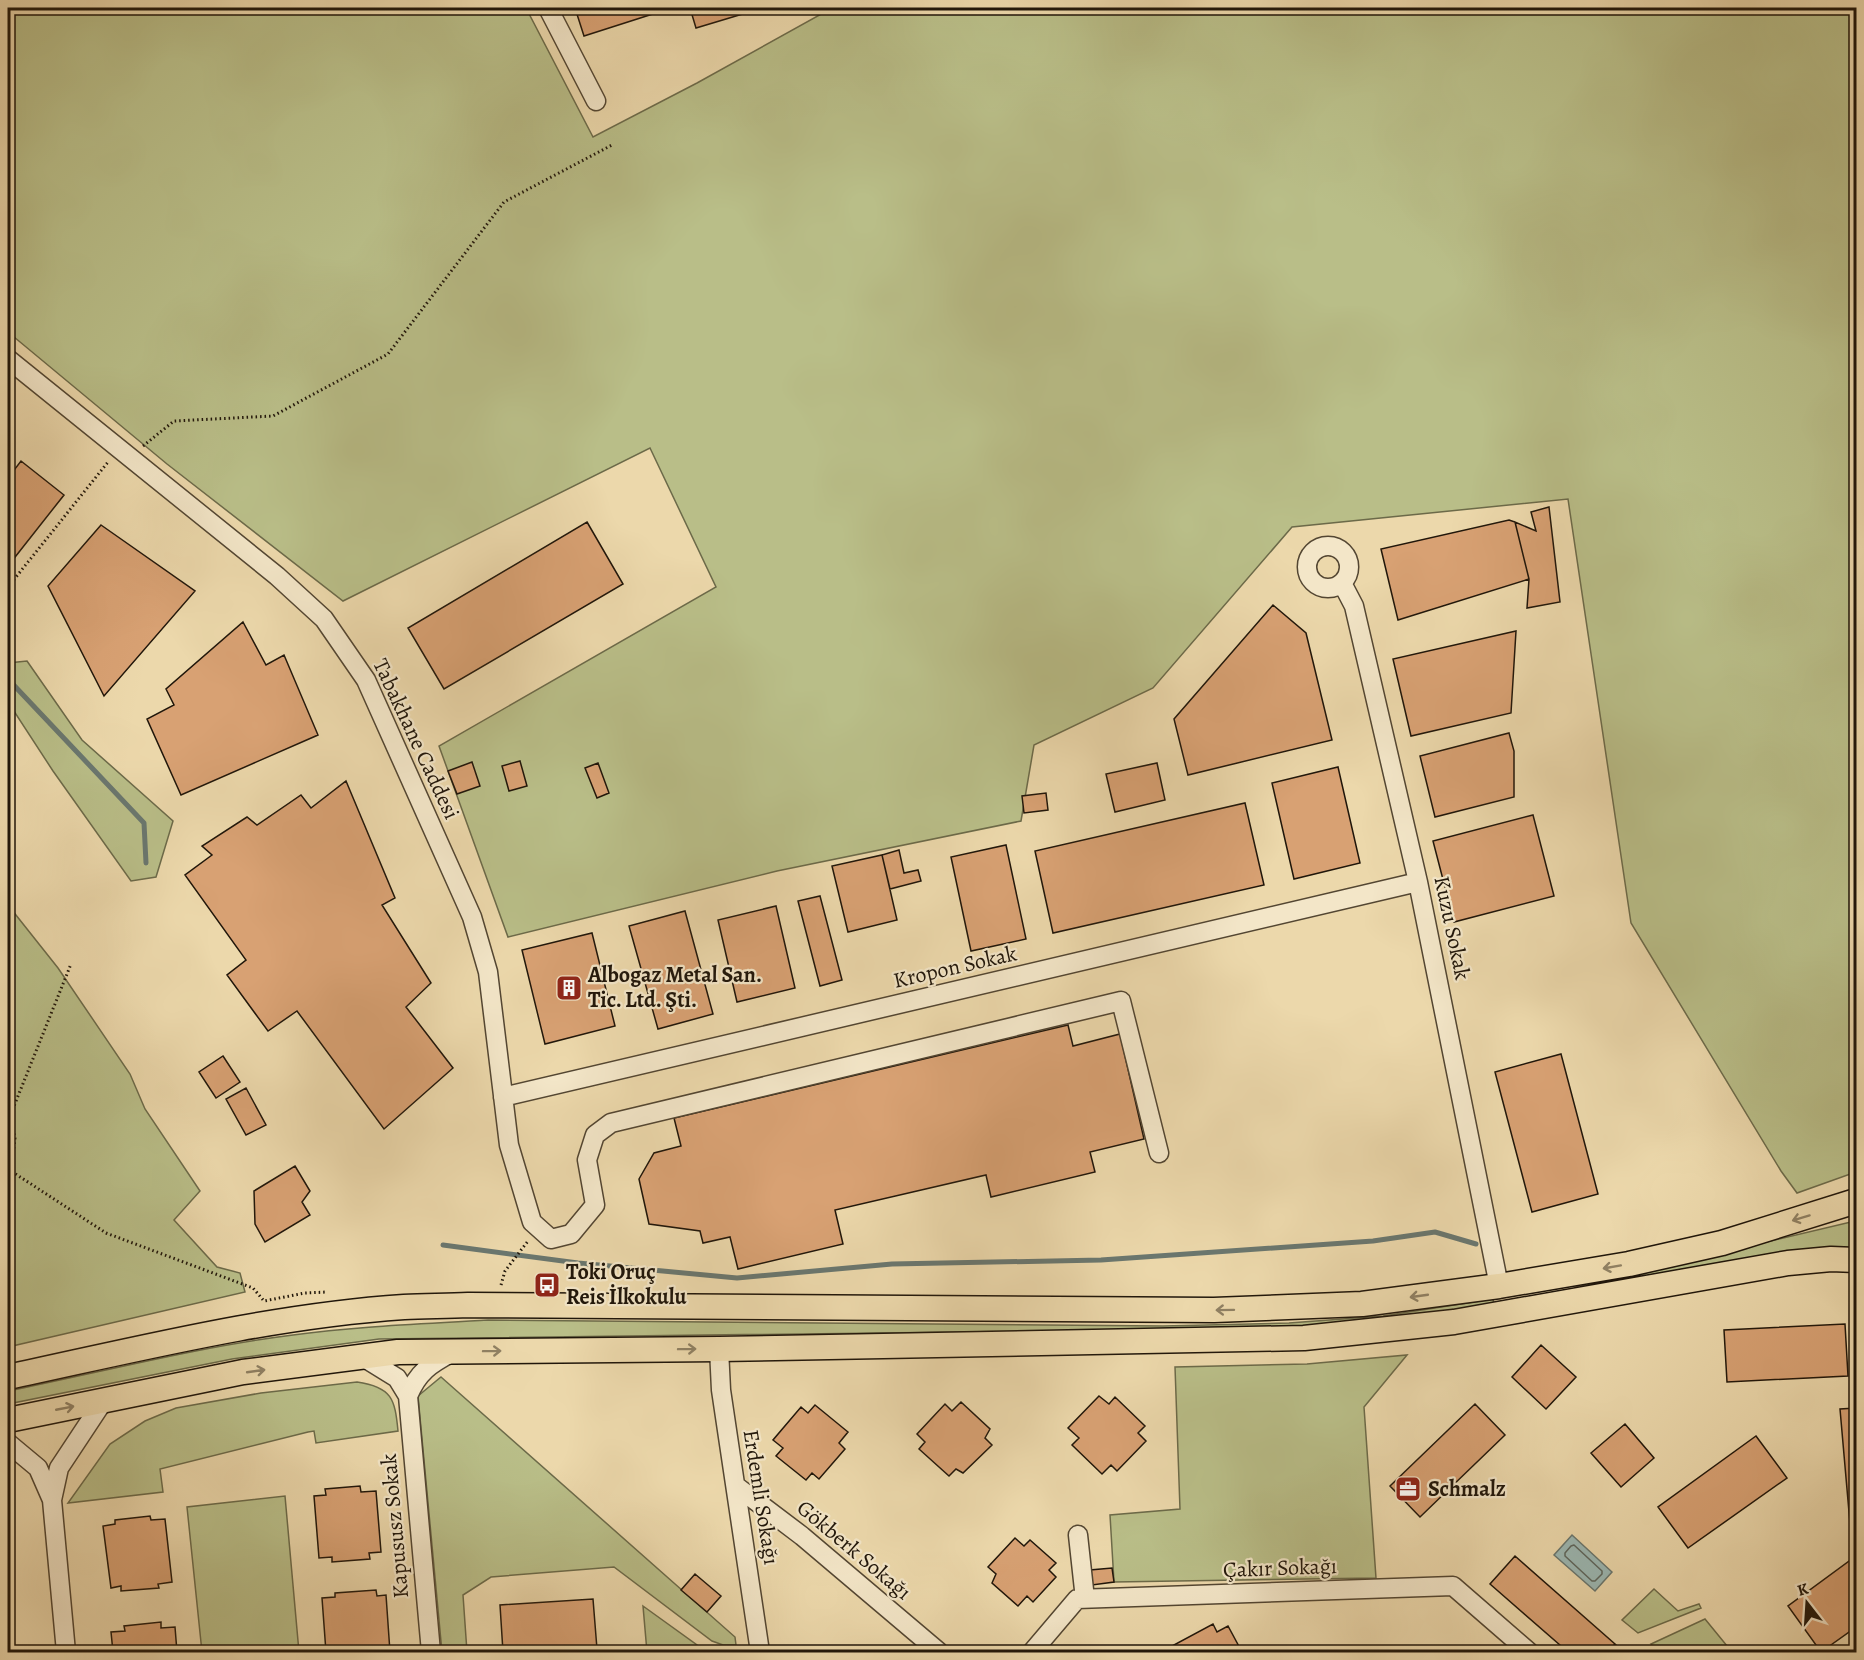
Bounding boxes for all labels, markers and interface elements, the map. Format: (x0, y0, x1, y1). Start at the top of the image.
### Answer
street label: Tabakhane Caddesi (366, 654, 466, 824)
street label: Kuzu Sokak (1426, 873, 1478, 983)
street label: Kropon Sokak (890, 938, 1020, 996)
place label: Albogaz Metal San. Tic. Ltd. Şti. (587, 960, 762, 1015)
building icon: Albogaz Metal San. Tic. Ltd. Şti. (554, 973, 584, 1003)
one-way arrow (1792, 1214, 1811, 1225)
place label: Toki Oruç Reis İlkokulu (566, 1257, 688, 1312)
one-way arrow (1603, 1262, 1622, 1273)
bus stop icon: Toki Oruç Reis İlkokulu (532, 1270, 562, 1300)
one-way arrow (1410, 1290, 1430, 1301)
one-way arrow (1215, 1304, 1235, 1315)
one-way arrow (676, 1343, 696, 1355)
one-way arrow (481, 1345, 501, 1357)
one-way arrow (246, 1365, 266, 1376)
one-way arrow (55, 1402, 74, 1413)
street label: Erdemli Sokağı (735, 1427, 787, 1567)
street label: Kapususz Sokak (374, 1452, 416, 1600)
office icon: Schmalz (1393, 1474, 1423, 1504)
place label: Schmalz (1428, 1474, 1506, 1504)
street label: Gökberk Sokağı (790, 1493, 918, 1607)
street label: Çakır Sokağı (1222, 1551, 1338, 1585)
north arrow (1777, 1573, 1837, 1633)
text: K (1795, 1577, 1812, 1602)

